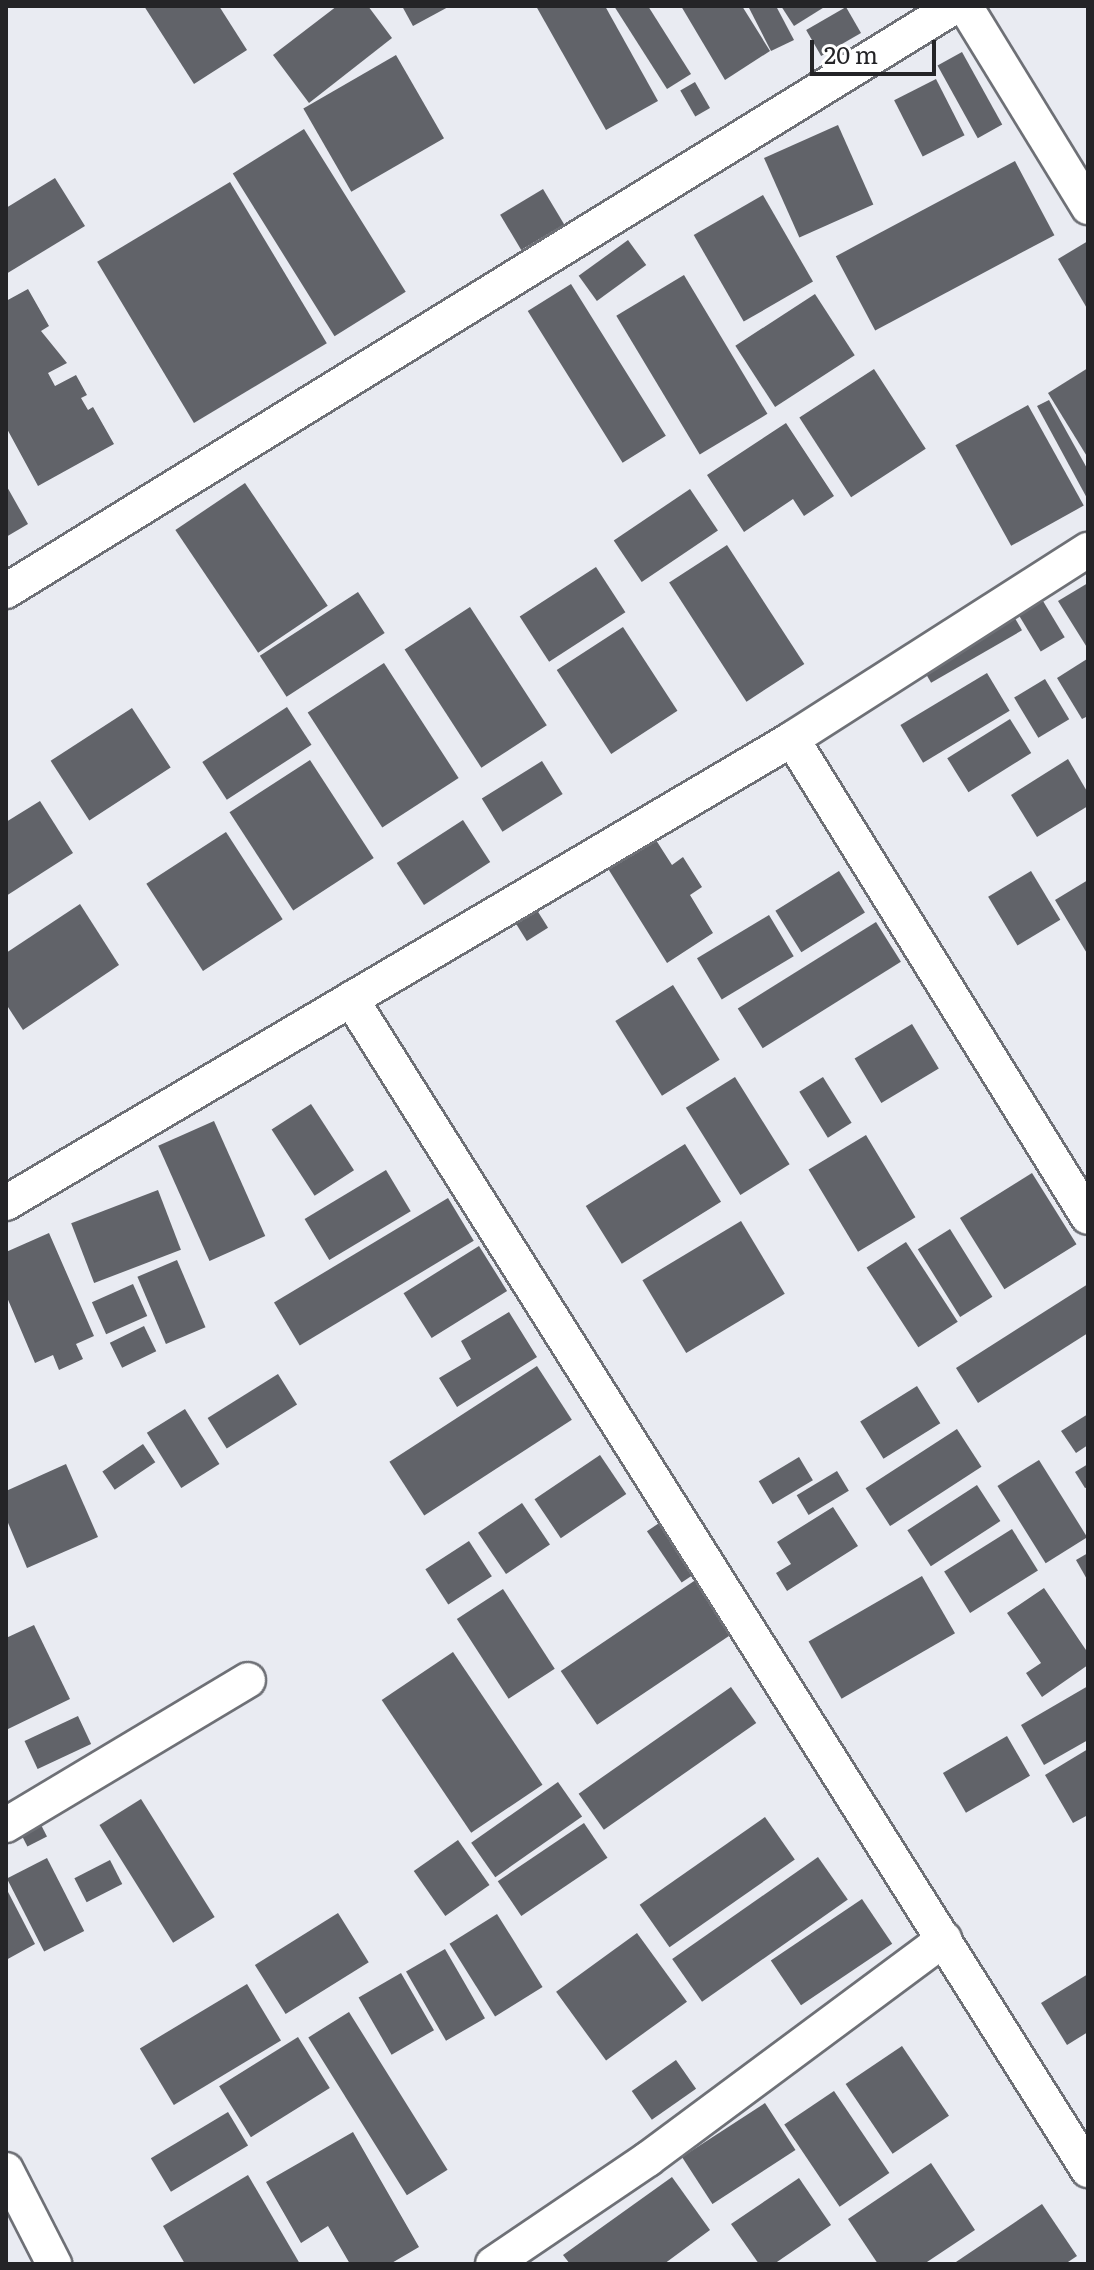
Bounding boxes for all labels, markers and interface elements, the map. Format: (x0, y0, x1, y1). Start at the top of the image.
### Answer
scale bar (814, 24, 940, 74)
text: 20 m (824, 36, 878, 71)

